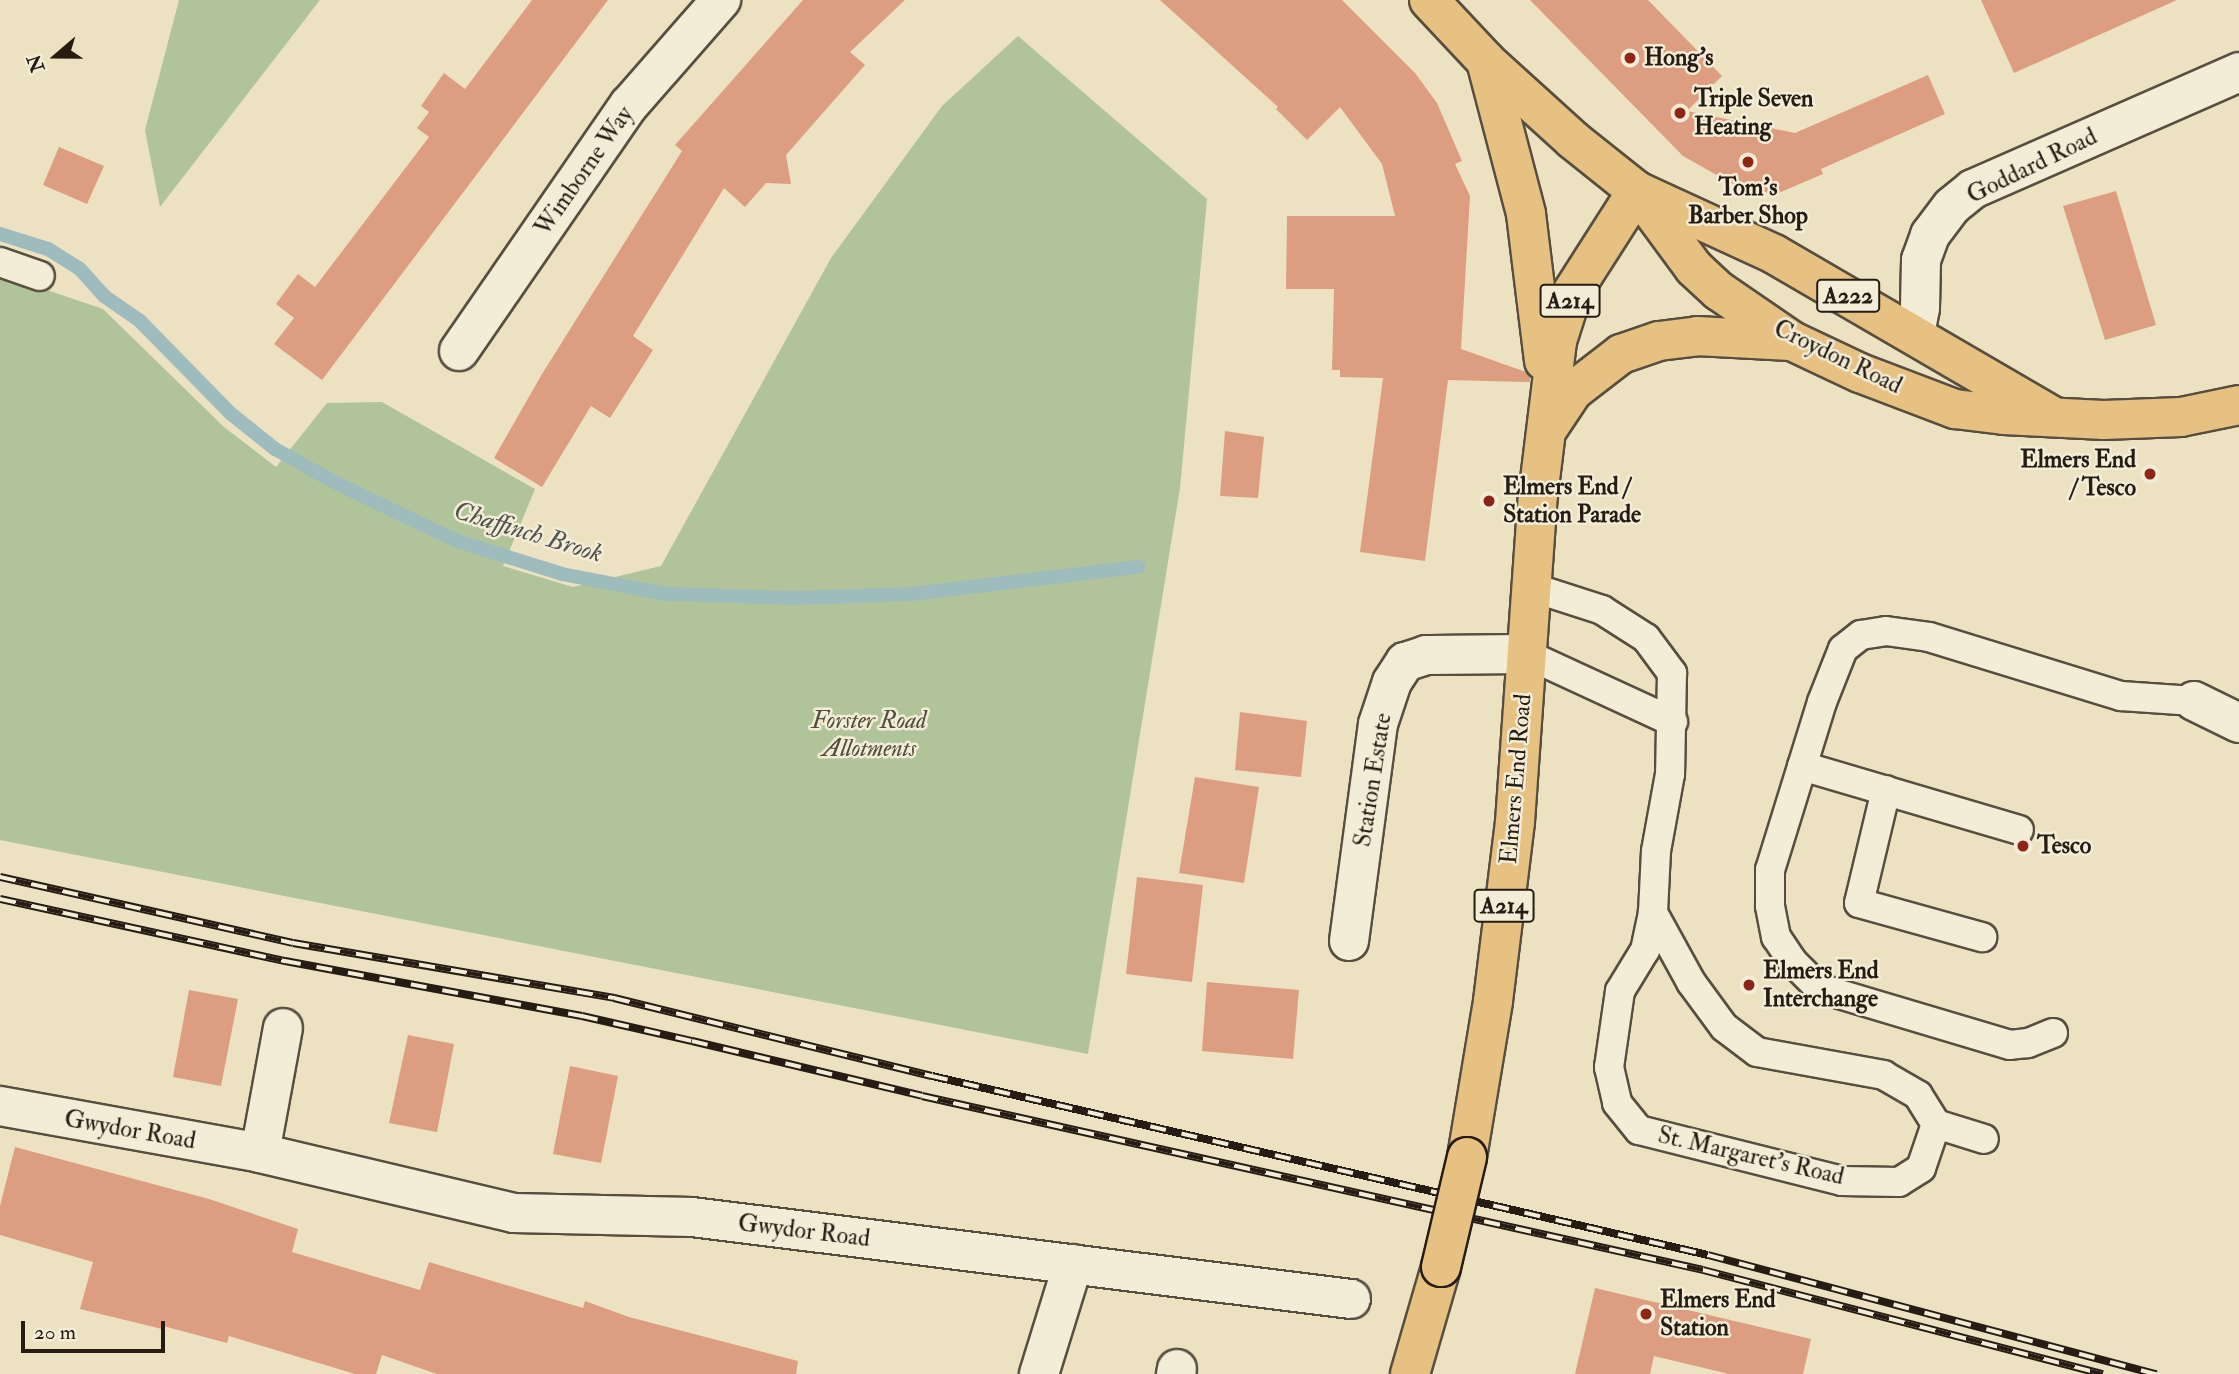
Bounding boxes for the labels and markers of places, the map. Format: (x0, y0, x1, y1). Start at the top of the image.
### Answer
place label: Hong's (1644, 44, 1713, 72)
marker: Hong's (1622, 50, 1638, 66)
place label: Triple Seven Heating (1694, 85, 1813, 141)
marker: Triple Seven Heating (1672, 105, 1688, 121)
marker: Tom's Barber Shop (1740, 154, 1756, 170)
place label: Tom's Barber Shop (1688, 174, 1808, 230)
place label: Elmers End / Tesco (2020, 446, 2136, 502)
marker: Elmers End / Tesco (2142, 466, 2158, 482)
place label: Elmers End / Station Parade (1503, 473, 1641, 529)
marker: Elmers End / Station Parade (1481, 493, 1497, 509)
place label: Tesco (2037, 832, 2091, 860)
marker: Tesco (2015, 838, 2031, 854)
place label: Elmers End Interchange (1763, 957, 1879, 1013)
marker: Elmers End Interchange (1741, 977, 1757, 993)
place label: Elmers End Station (1660, 1286, 1776, 1342)
marker: Elmers End Station (1638, 1306, 1654, 1322)

